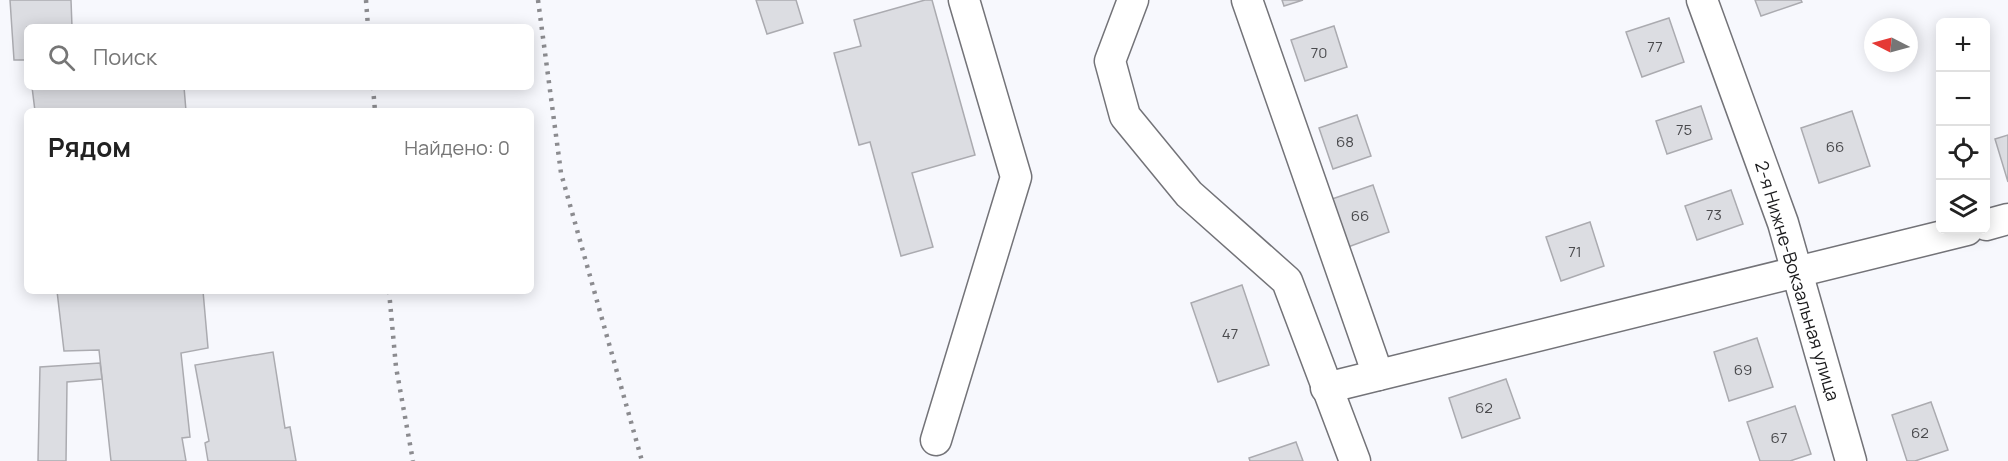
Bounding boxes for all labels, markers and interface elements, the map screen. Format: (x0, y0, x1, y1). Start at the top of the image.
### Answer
north arrow (1864, 18, 1918, 72)
map controls (1936, 18, 1990, 234)
button: + (1936, 18, 1990, 72)
search box (24, 24, 534, 90)
house number: 77 (1647, 36, 1663, 57)
icon: search (45, 41, 78, 74)
text: Поиск (93, 42, 157, 72)
house number: 70 (1311, 42, 1327, 63)
button: − (1936, 72, 1990, 126)
house number: 75 (1676, 119, 1692, 140)
button: locate (1936, 126, 1990, 180)
text: Рядом (48, 129, 131, 165)
house number: 68 (1336, 131, 1354, 152)
text: Найдено: 0 (404, 134, 510, 161)
house number: 66 (1826, 136, 1844, 157)
street label: 2-я Нижне-Вокзальная улица (1750, 158, 1846, 404)
button: layers (1936, 180, 1990, 234)
house number: 73 (1706, 204, 1722, 225)
house number: 66 (1351, 205, 1369, 226)
house number: 71 (1568, 241, 1582, 262)
house number: 47 (1222, 323, 1238, 344)
house number: 69 (1734, 359, 1752, 380)
house number: 62 (1475, 397, 1493, 418)
house number: 62 (1911, 422, 1929, 443)
house number: 67 (1771, 427, 1787, 448)

